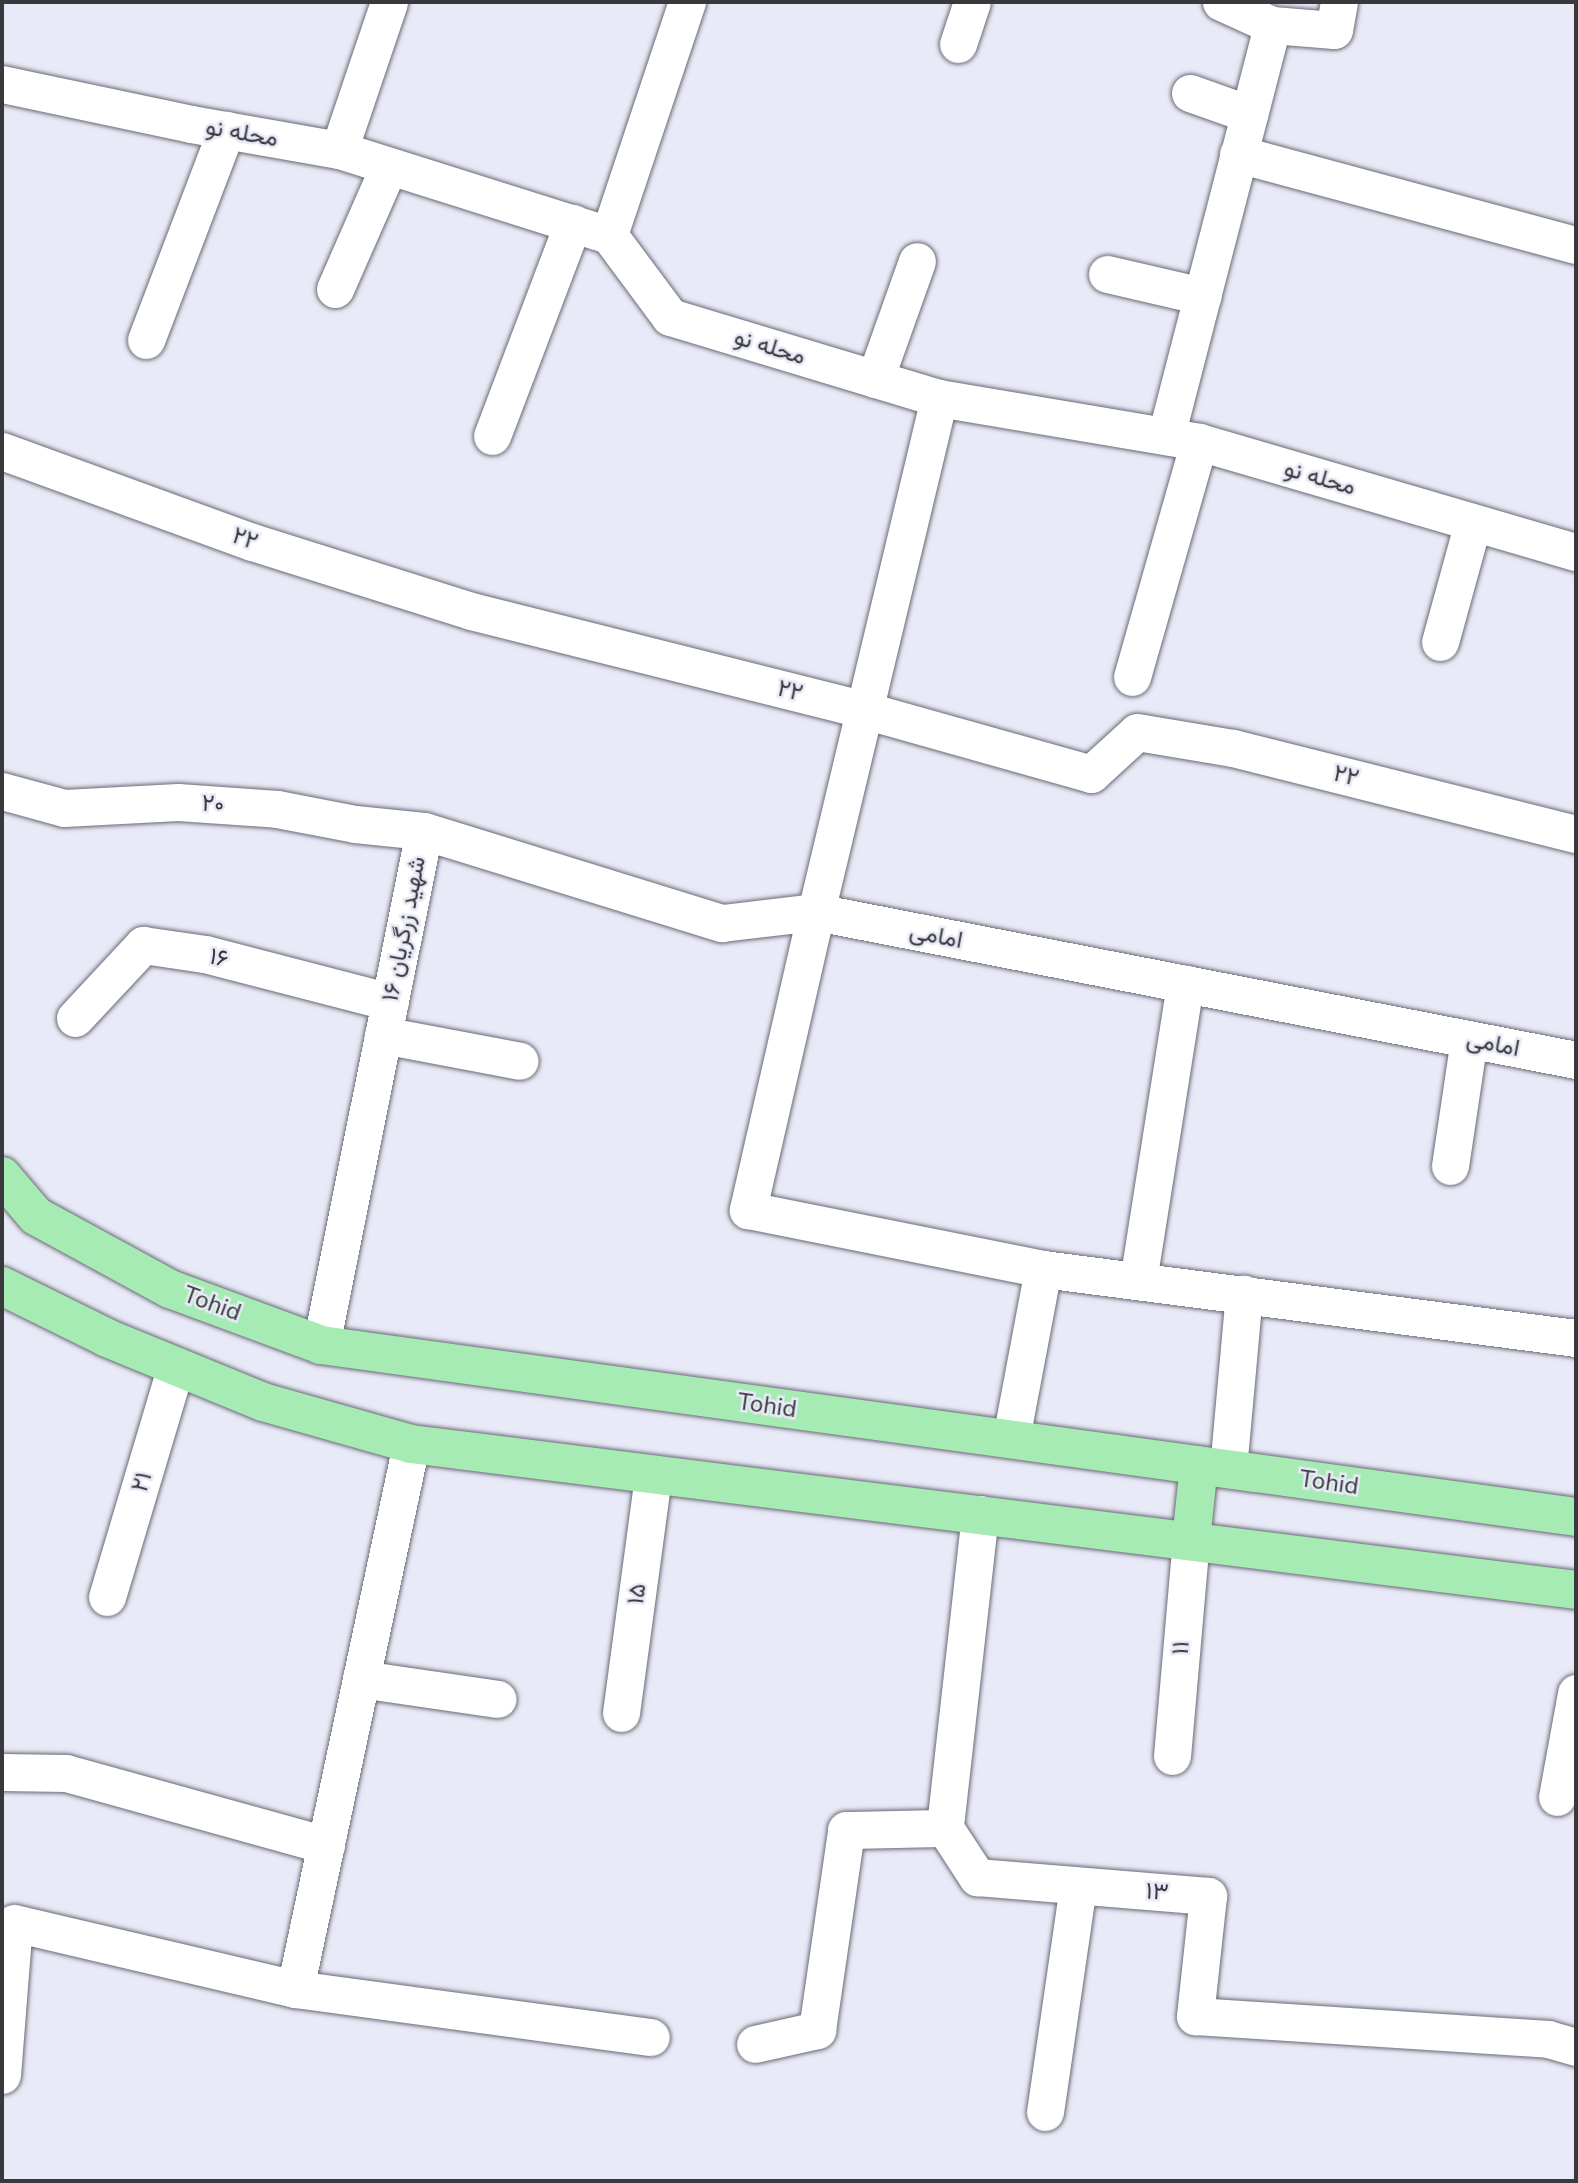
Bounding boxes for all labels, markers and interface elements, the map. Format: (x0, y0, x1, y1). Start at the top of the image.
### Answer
street label: محله نو (204, 112, 280, 154)
street label: محله نو (731, 323, 809, 371)
street label: محله نو (1281, 454, 1359, 502)
street label: ۲۲ (228, 521, 262, 557)
street label: ۲۲ (774, 674, 806, 708)
street label: ۲۲ (1330, 759, 1362, 793)
street label: ۲۰ (201, 789, 225, 819)
street label: ۱۶ شهید زرگریان (376, 854, 432, 1004)
street label: امامی (907, 917, 965, 955)
street label: ۱۶ (207, 942, 231, 974)
street label: امامی (1464, 1025, 1522, 1063)
street label: Tohid (179, 1280, 245, 1328)
street label: Tohid (736, 1388, 798, 1424)
street label: Tohid (1298, 1465, 1360, 1501)
street label: ۲۱ (125, 1468, 159, 1496)
street label: ۱۵ (621, 1582, 653, 1606)
street label: ۱۱ (1166, 1640, 1196, 1656)
street label: ۱۳ (1144, 1877, 1170, 1907)

